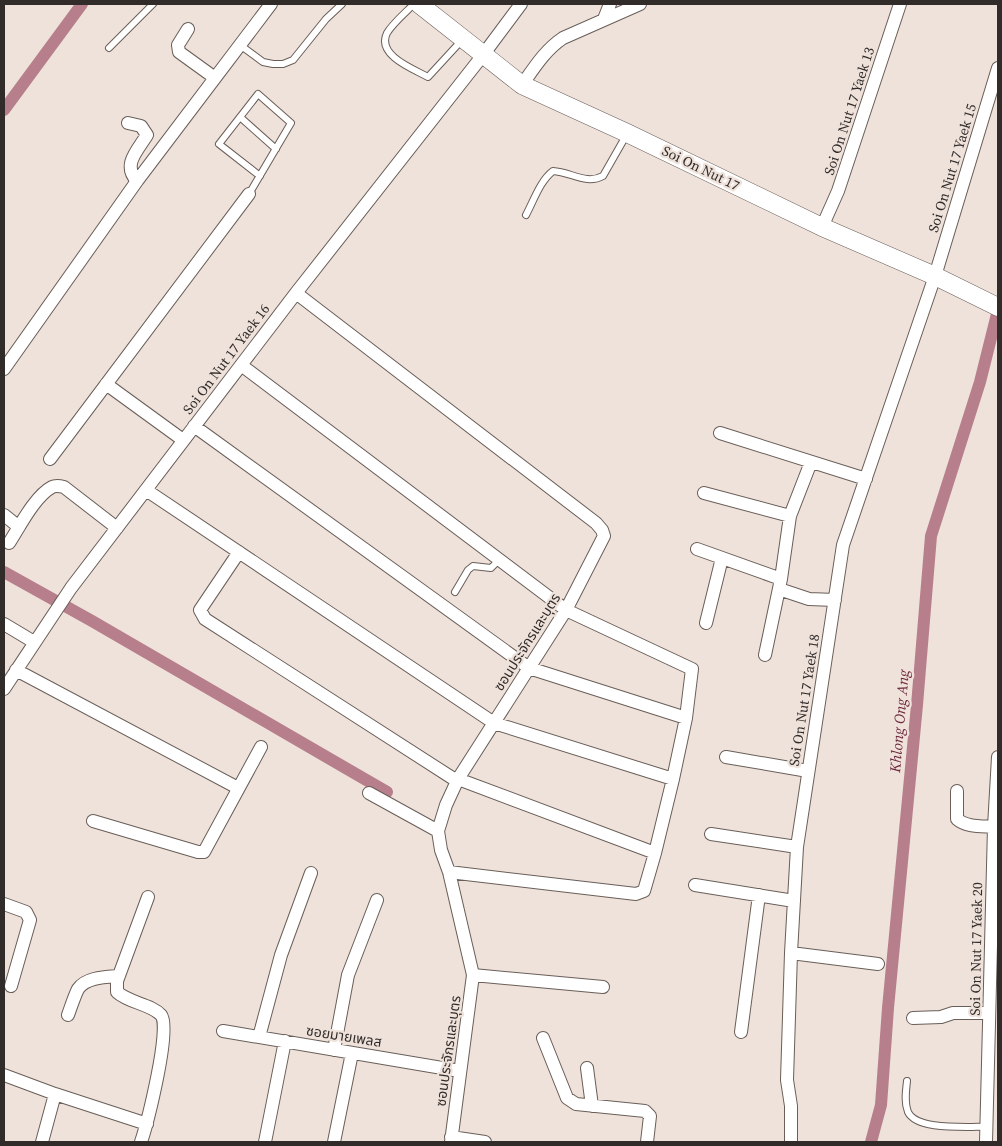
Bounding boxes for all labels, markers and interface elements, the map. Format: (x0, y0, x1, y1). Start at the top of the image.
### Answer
street label: Soi On Nut 17 Yaek 13 (819, 44, 879, 178)
street label: Soi On Nut 17 Yaek 15 (923, 101, 981, 235)
street label: Soi On Nut 17 (659, 141, 743, 195)
street label: Soi On Nut 17 Yaek 16 (178, 300, 274, 418)
street label: ซอนประจักรและบุตร (489, 589, 565, 695)
street label: Soi On Nut 17 Yaek 18 (784, 632, 824, 768)
water label: Khlong Ong Ang (884, 668, 914, 774)
street label: Soi On Nut 17 Yaek 20 (965, 882, 987, 1016)
street label: ซอนประจักรและบุตร (430, 994, 466, 1108)
street label: ซอยมายเพลส (305, 1020, 383, 1052)

